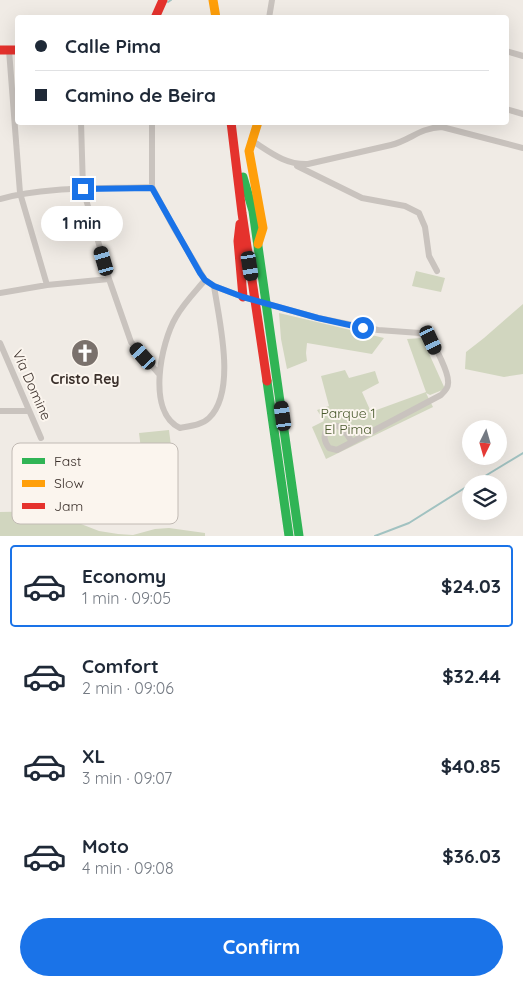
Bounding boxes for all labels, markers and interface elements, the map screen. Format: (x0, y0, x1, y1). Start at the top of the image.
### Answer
text: Calle Pima (65, 34, 161, 58)
text: Camino de Beira (65, 83, 216, 107)
route end (72, 178, 94, 200)
callout: 1 min (42, 206, 124, 242)
text: 1 min (63, 213, 101, 233)
car (92, 245, 115, 277)
car (240, 250, 259, 282)
route start (352, 317, 374, 339)
car (417, 323, 444, 357)
church icon: Cristo Rey (70, 338, 100, 368)
car (127, 340, 158, 372)
street label: Vía Domine (9, 347, 56, 423)
place label: Cristo Rey (50, 370, 120, 388)
car (273, 400, 292, 432)
park label: Parque 1 El Pima (320, 404, 376, 438)
north arrow (462, 420, 508, 465)
map controls (462, 420, 507, 520)
legend (12, 443, 178, 524)
text: Fast (54, 452, 82, 470)
text: Slow (54, 474, 84, 492)
button: layers (462, 475, 507, 520)
text: Jam (54, 497, 83, 515)
icon: car (22, 564, 67, 609)
text: Economy (82, 564, 166, 588)
text: $24.03 (441, 574, 501, 598)
text: 1 min · 09:05 (82, 588, 171, 608)
icon: car (22, 654, 67, 699)
text: Comfort (82, 654, 159, 678)
text: $32.44 (442, 664, 501, 688)
text: 2 min · 09:06 (82, 678, 174, 698)
icon: car (22, 744, 67, 789)
text: XL (82, 744, 105, 768)
text: $40.85 (441, 754, 501, 778)
text: 3 min · 09:07 (82, 768, 172, 788)
icon: car (22, 834, 67, 879)
text: Moto (82, 834, 129, 858)
text: $36.03 (442, 844, 501, 868)
text: 4 min · 09:08 (82, 858, 174, 878)
button: Confirm (20, 918, 503, 976)

